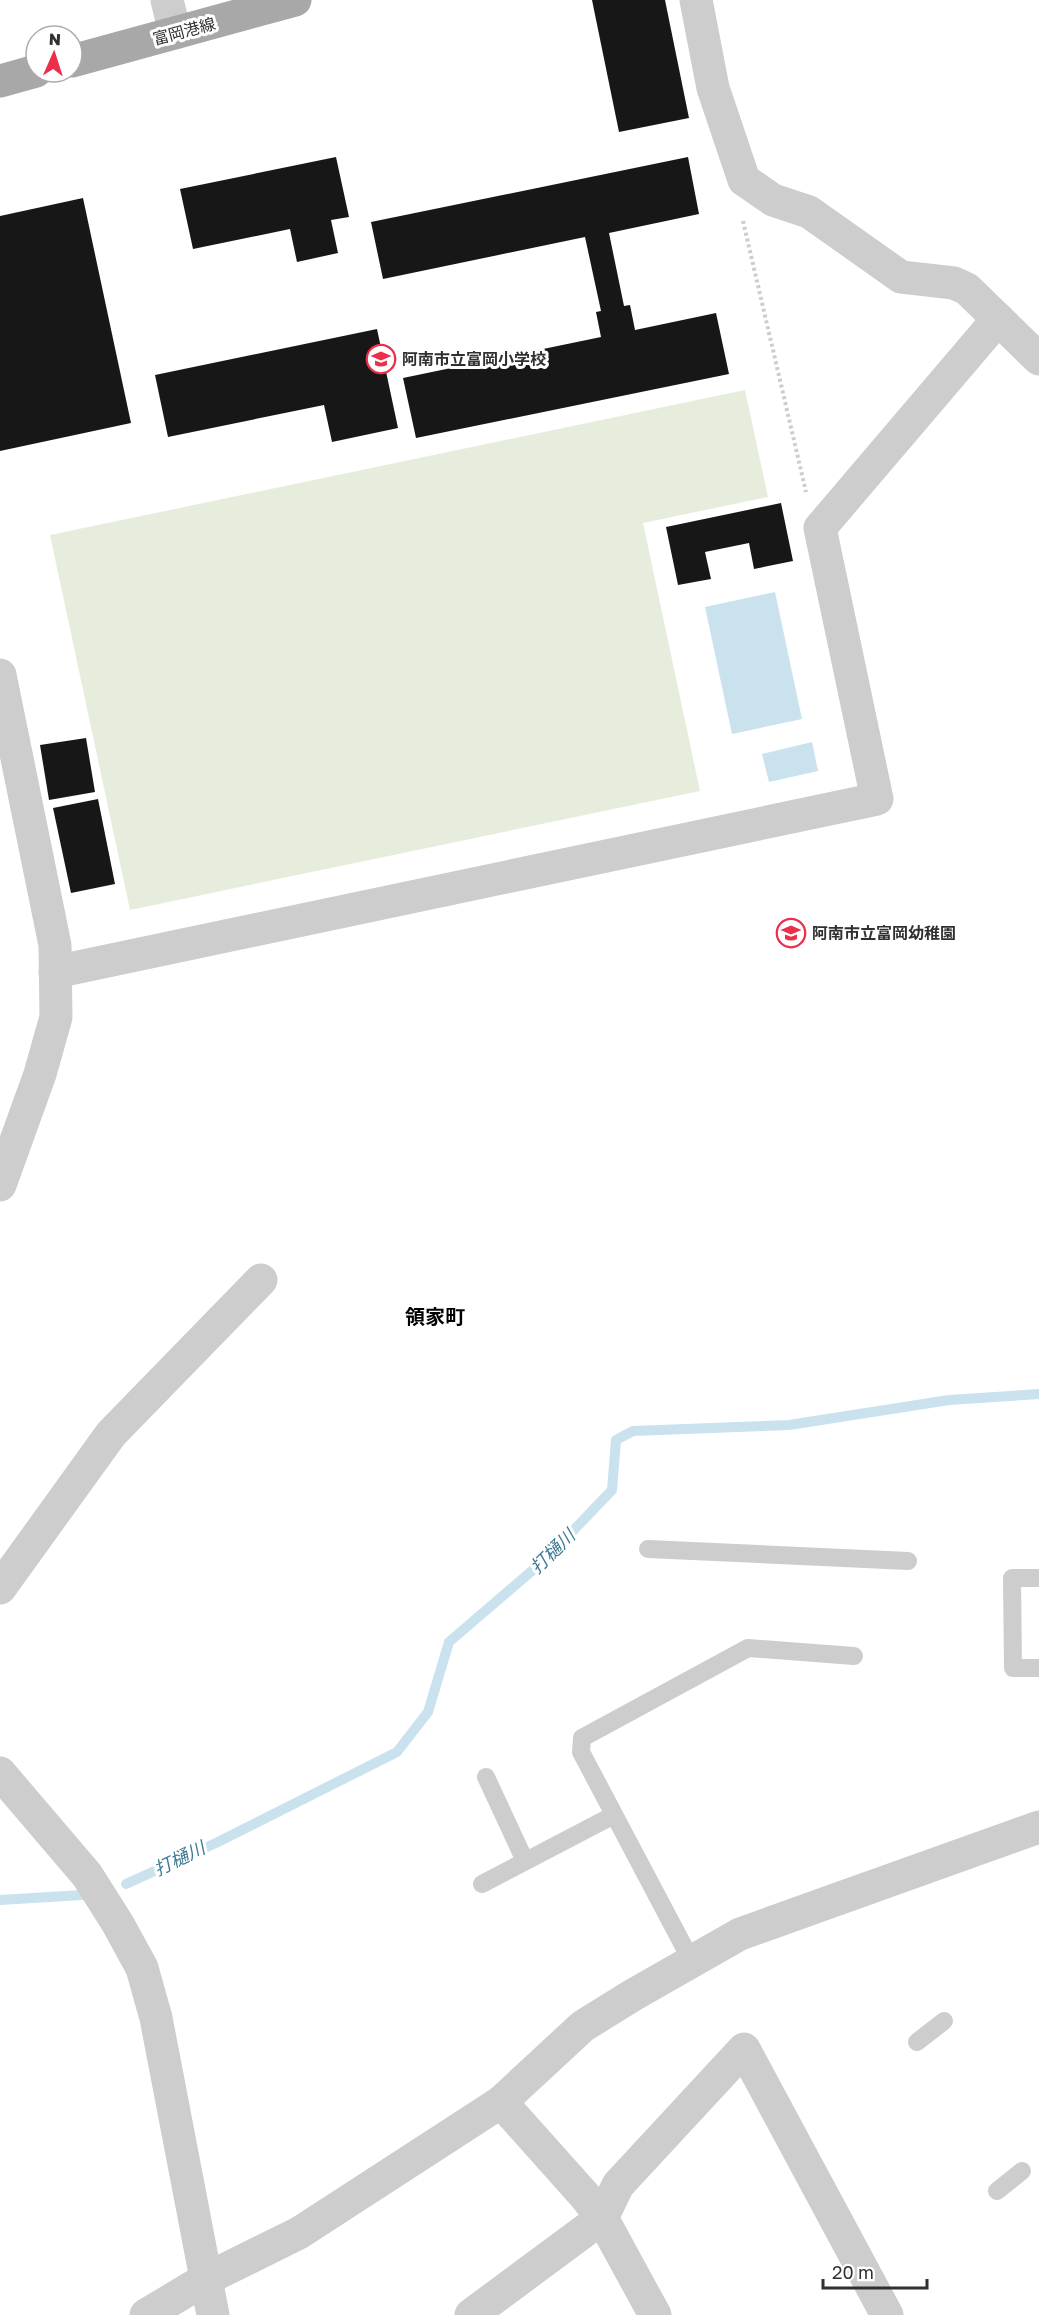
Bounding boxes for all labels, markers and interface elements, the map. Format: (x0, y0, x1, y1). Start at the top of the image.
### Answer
street label: 富岡港線 (150, 13, 218, 49)
north arrow (24, 24, 84, 84)
text: N (48, 29, 61, 49)
school or university icon: 阿南市立富岡小学校 (365, 343, 397, 375)
place label: 阿南市立富岡小学校 (402, 349, 546, 369)
school or university icon: 阿南市立富岡幼稚園 (775, 917, 807, 949)
place label: 阿南市立富岡幼稚園 (812, 923, 956, 943)
district label: 領家町 (405, 1304, 465, 1328)
water label: 打樋川 (525, 1523, 581, 1578)
water label: 打樋川 (150, 1835, 210, 1880)
scale bar (823, 2252, 926, 2290)
text: 20 m (832, 2261, 874, 2283)

